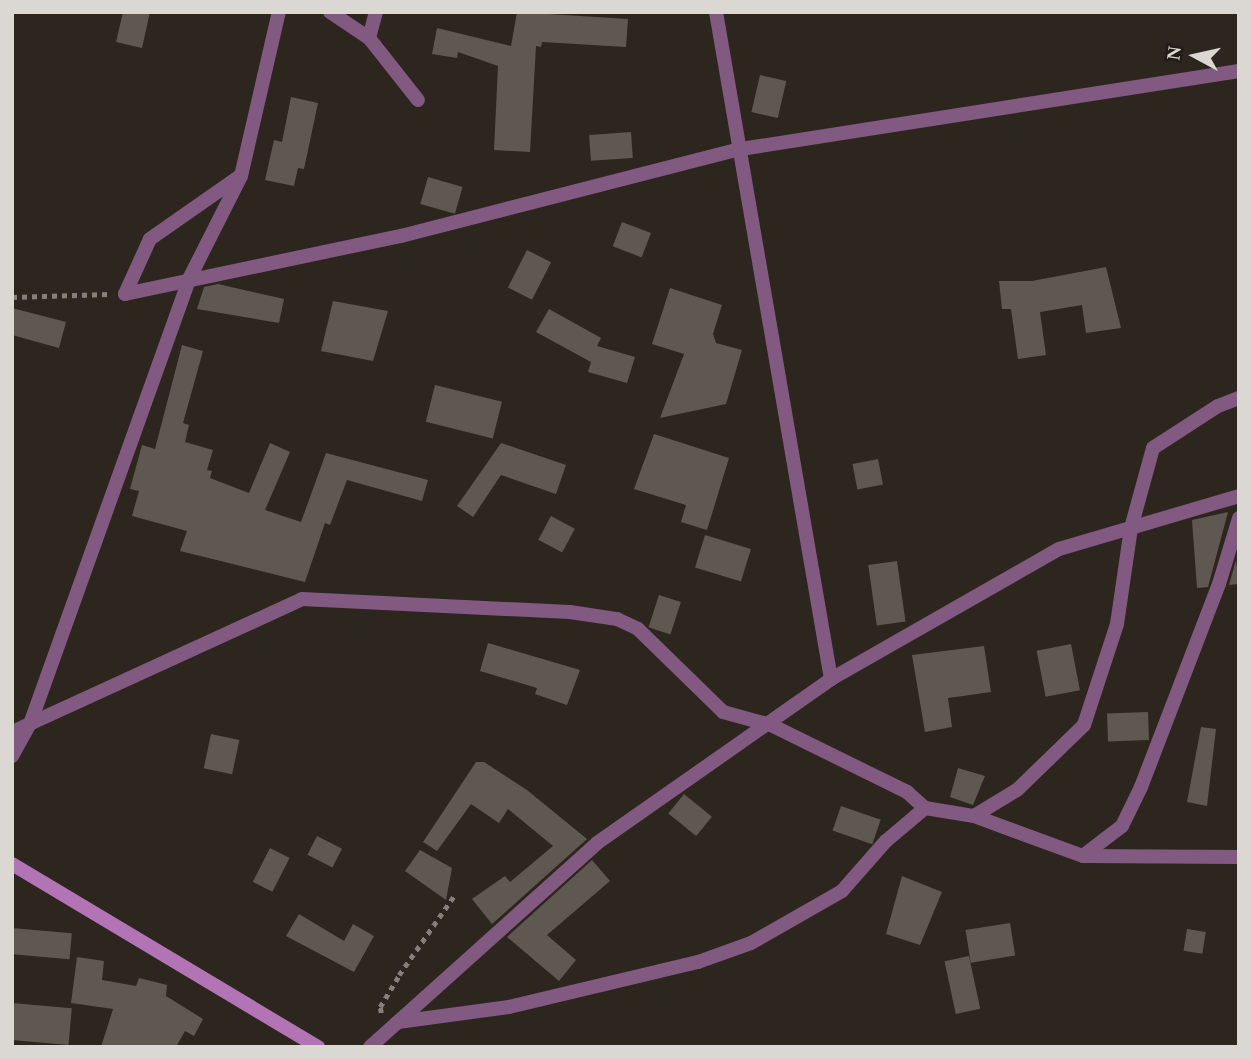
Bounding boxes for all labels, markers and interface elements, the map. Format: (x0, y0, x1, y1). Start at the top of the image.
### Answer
north arrow (1160, 21, 1230, 91)
text: N (1162, 45, 1185, 61)

